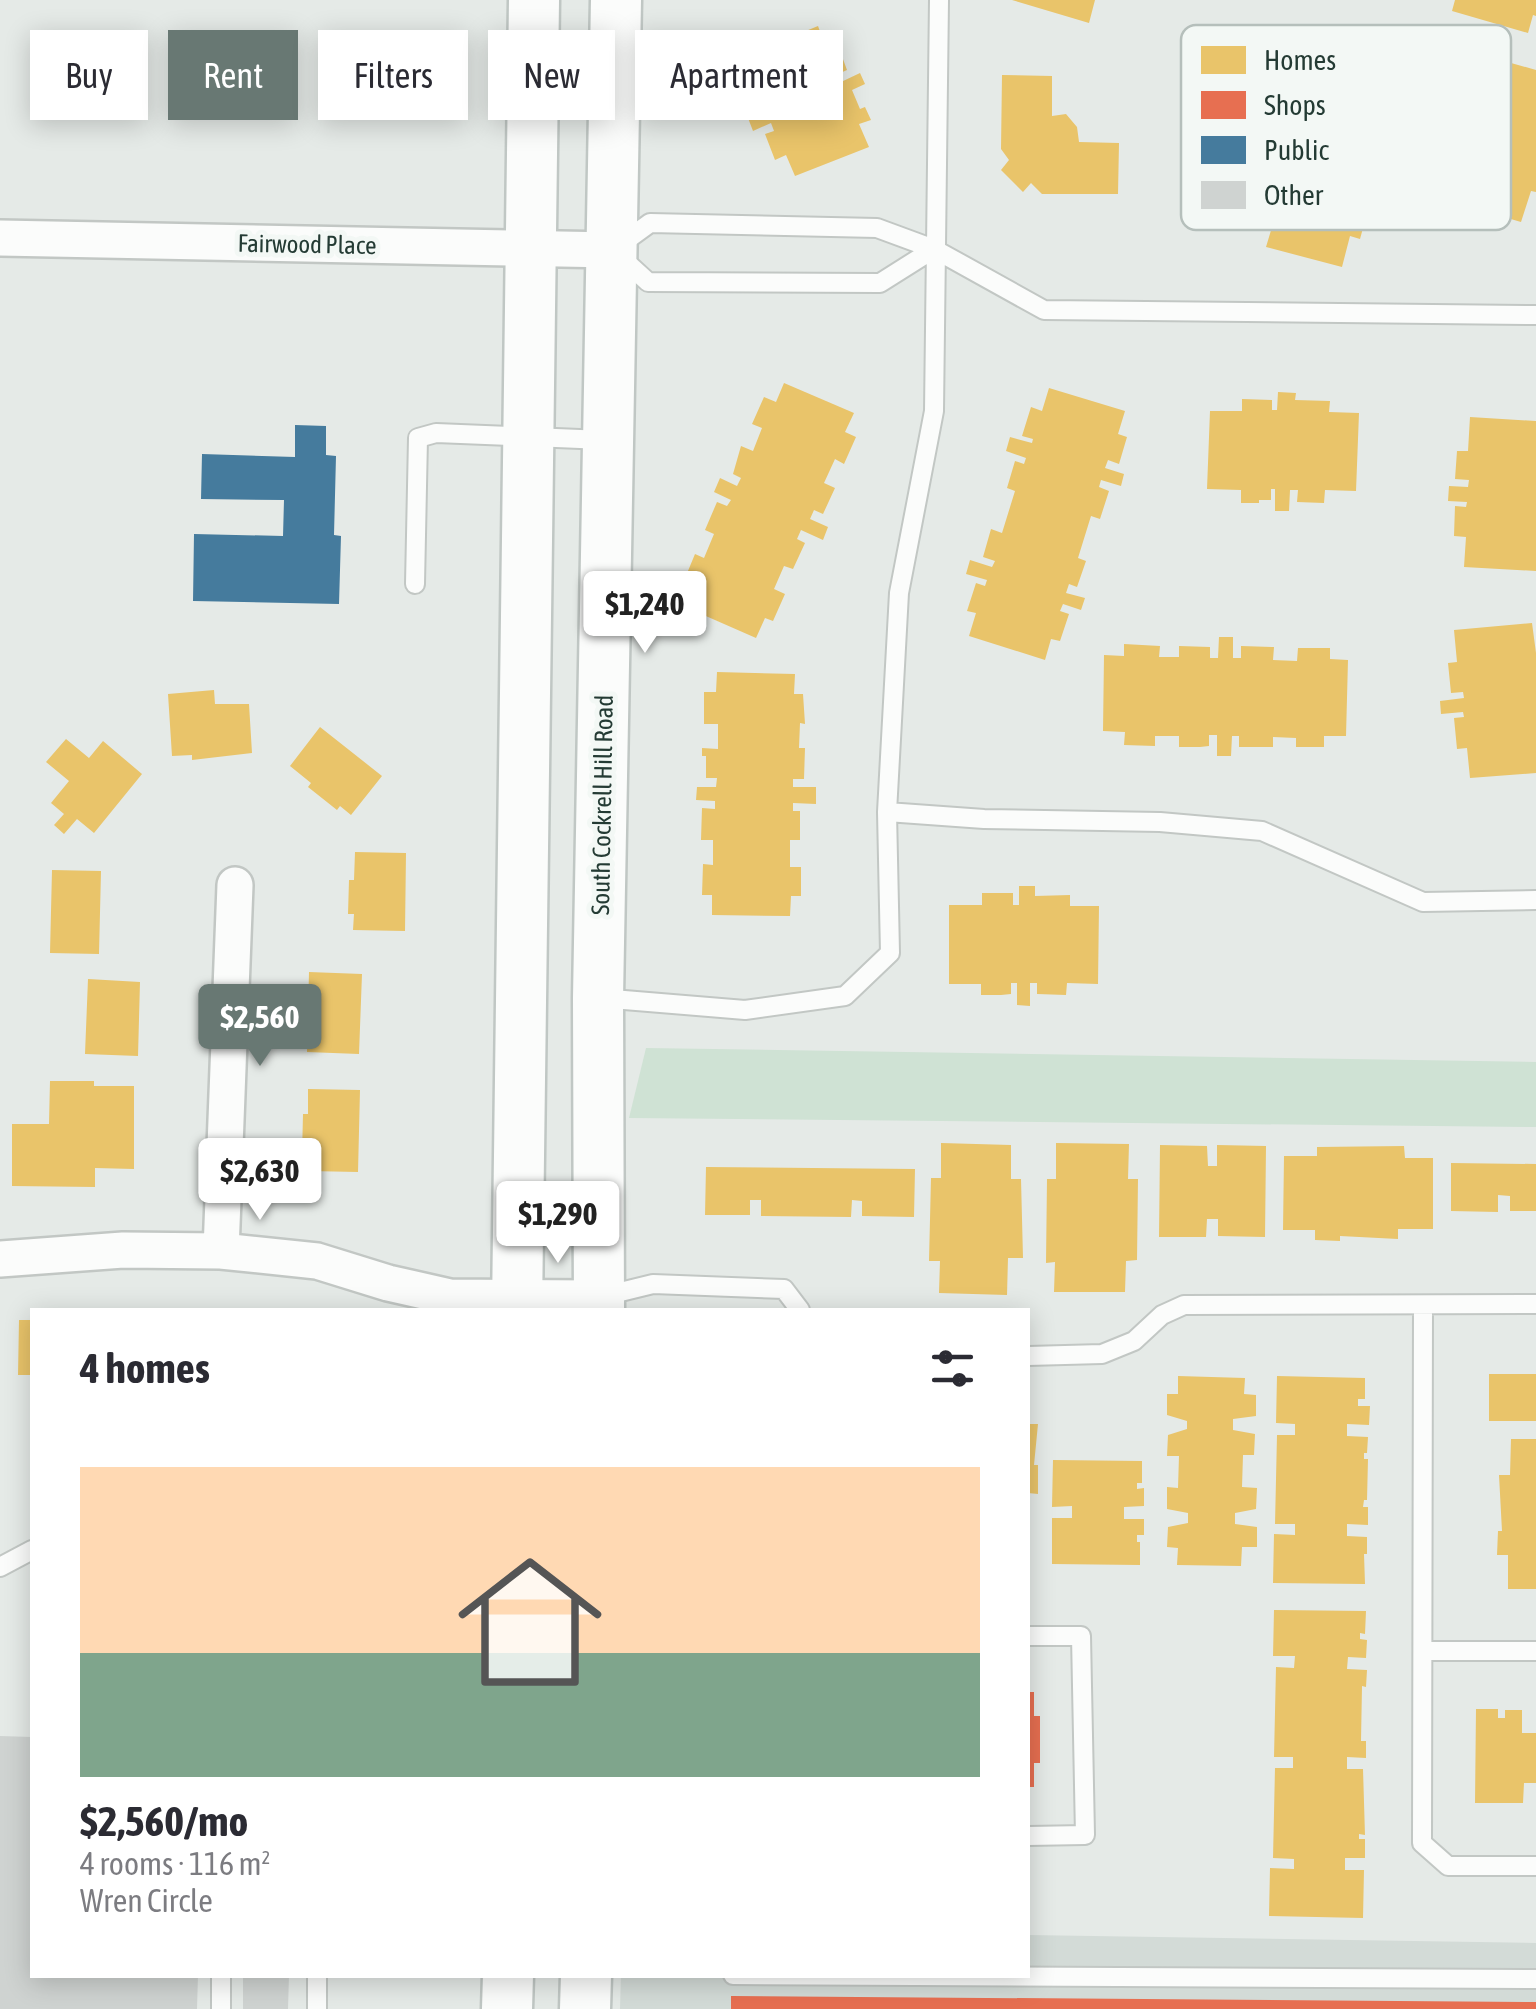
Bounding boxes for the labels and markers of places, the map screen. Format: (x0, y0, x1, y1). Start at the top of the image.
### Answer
pin: $1,240 (564, 571, 726, 656)
pin: $2,560 (179, 984, 341, 1069)
pin: $2,630 (179, 1138, 341, 1223)
pin: $1,290 (477, 1181, 639, 1266)

